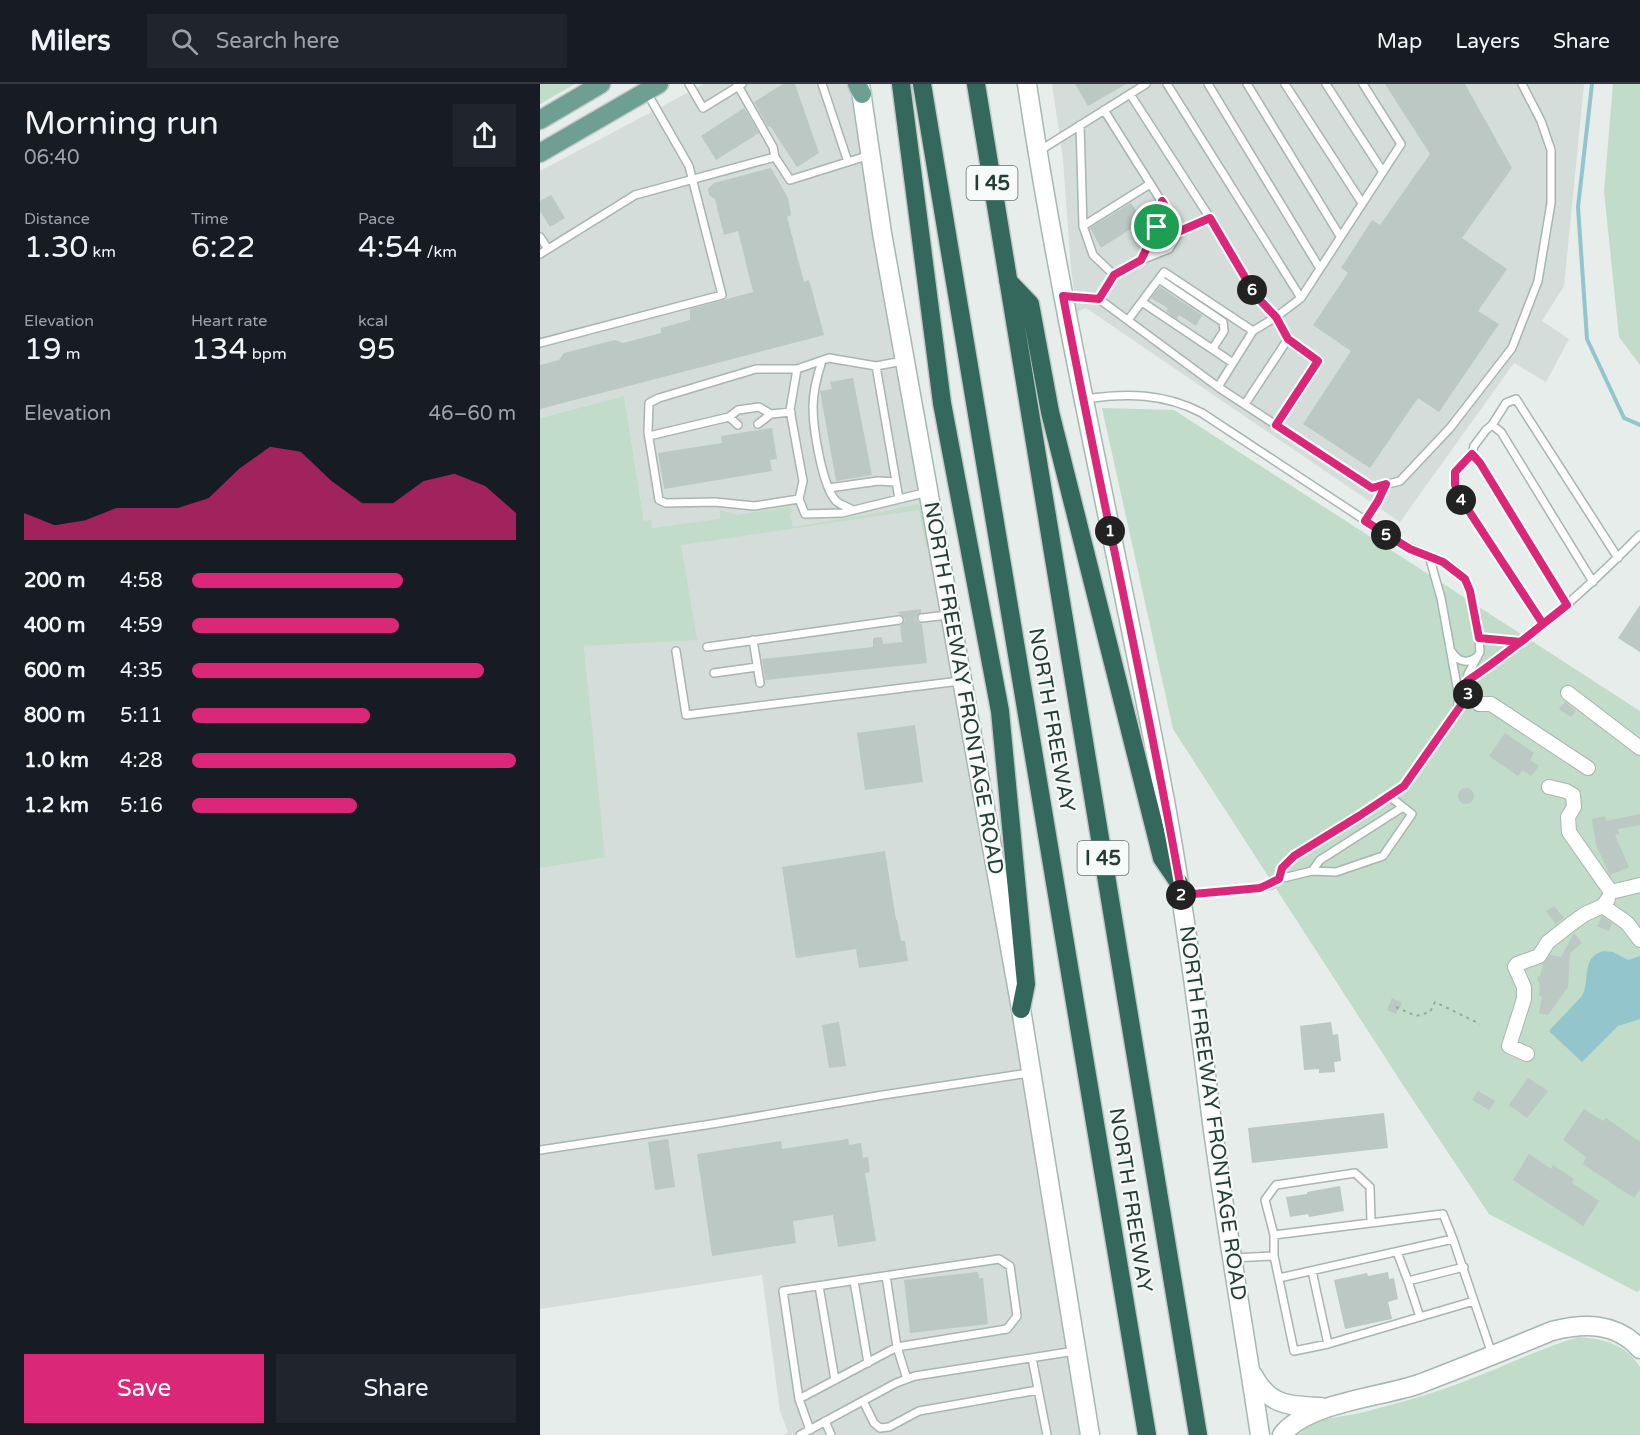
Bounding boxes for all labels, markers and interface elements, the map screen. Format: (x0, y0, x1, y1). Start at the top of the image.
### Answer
search box (147, 14, 567, 68)
text: Milers (30, 24, 111, 58)
icon: search (168, 25, 201, 58)
text: Search here (216, 28, 339, 54)
text: Map (1377, 29, 1422, 54)
text: Layers (1455, 29, 1520, 54)
text: Share (1553, 29, 1610, 54)
text: Morning run (24, 104, 219, 143)
button: share (453, 104, 516, 167)
text: 06:40 (24, 146, 79, 170)
road number: I 45 (966, 166, 1018, 200)
pin (1131, 201, 1182, 252)
text: Distance (24, 209, 90, 229)
text: Time (191, 209, 228, 229)
text: Pace (358, 209, 395, 229)
icon: arrive (1140, 210, 1173, 243)
text: 1.30 (24, 229, 88, 266)
text: 6:22 (191, 229, 255, 266)
text: 4:54 (358, 229, 422, 266)
text: km (88, 242, 116, 262)
text: /km (422, 242, 457, 262)
pin: 6 (1237, 275, 1267, 305)
text: 6 (1247, 280, 1257, 300)
text: Elevation (24, 311, 94, 331)
text: Heart rate (191, 311, 267, 331)
text: kcal (358, 311, 388, 331)
text: 19 (24, 331, 62, 368)
text: 134 (191, 331, 248, 368)
text: 95 (358, 331, 396, 368)
text: m (62, 344, 81, 364)
text: bpm (248, 344, 287, 364)
text: Elevation (24, 402, 111, 426)
text: 46–60 m (429, 402, 516, 426)
pin: 4 (1446, 485, 1476, 515)
text: 4 (1456, 490, 1466, 510)
street label: NORTH FREEWAY FRONTAGE ROAD (918, 500, 1009, 877)
pin: 1 (1095, 516, 1125, 546)
pin: 5 (1371, 520, 1401, 550)
text: 1 (1105, 521, 1115, 541)
text: 5 (1381, 525, 1391, 545)
text: 200 m (24, 569, 85, 593)
text: 4:58 (120, 569, 163, 593)
text: 400 m (24, 614, 85, 638)
text: 4:59 (120, 614, 163, 638)
street label: NORTH FREEWAY (1023, 626, 1080, 814)
text: 600 m (24, 659, 85, 683)
text: 4:35 (120, 659, 163, 683)
pin: 3 (1453, 679, 1483, 709)
text: 3 (1463, 684, 1473, 704)
text: 800 m (24, 704, 85, 728)
text: 5:11 (120, 704, 163, 728)
text: 1.0 km (24, 749, 89, 773)
text: 4:28 (120, 749, 163, 773)
text: 1.2 km (24, 794, 89, 818)
text: 5:16 (120, 794, 163, 818)
road number: I 45 (1078, 841, 1128, 875)
pin: 2 (1166, 880, 1196, 910)
text: 2 (1176, 885, 1186, 905)
street label: NORTH FREEWAY FRONTAGE ROAD (1174, 924, 1251, 1302)
street label: NORTH FREEWAY (1104, 1106, 1157, 1294)
button: Save (24, 1354, 264, 1423)
button: Share (276, 1354, 516, 1423)

